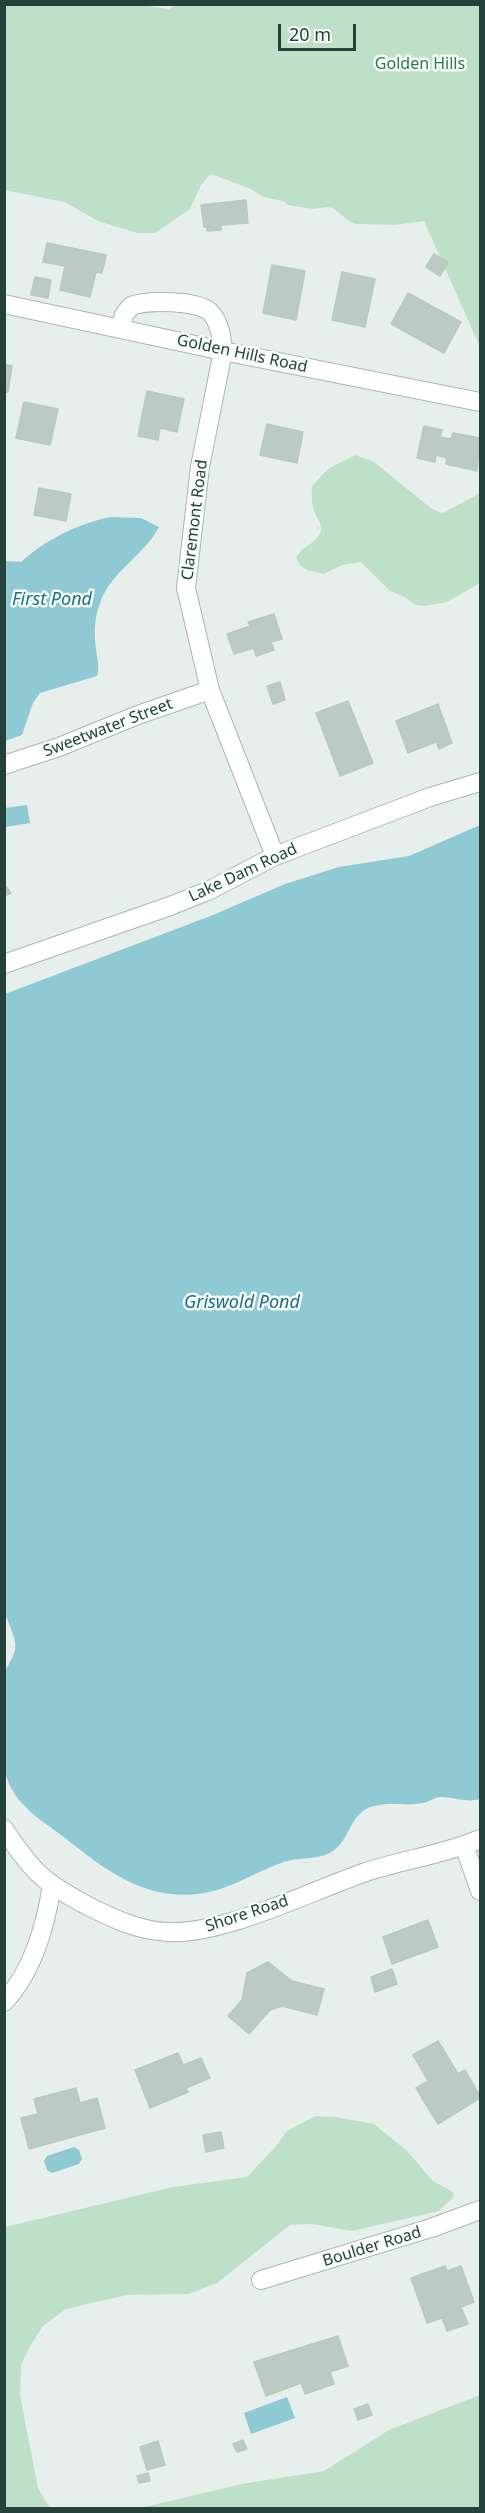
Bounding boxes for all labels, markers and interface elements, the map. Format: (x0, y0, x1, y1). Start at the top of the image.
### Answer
scale bar (281, 12, 359, 50)
text: 20 m (289, 22, 331, 46)
park label: Golden Hills (375, 54, 465, 74)
street label: Golden Hills Road (175, 331, 309, 377)
street label: Claremont Road (178, 459, 212, 581)
water label: First Pond (12, 589, 92, 611)
street label: Sweetwater Street (41, 694, 175, 762)
street label: Lake Dam Road (186, 840, 300, 906)
water label: Griswold Pond (184, 1292, 300, 1314)
street label: Shore Road (203, 1892, 291, 1936)
street label: Boulder Road (320, 2223, 424, 2271)

